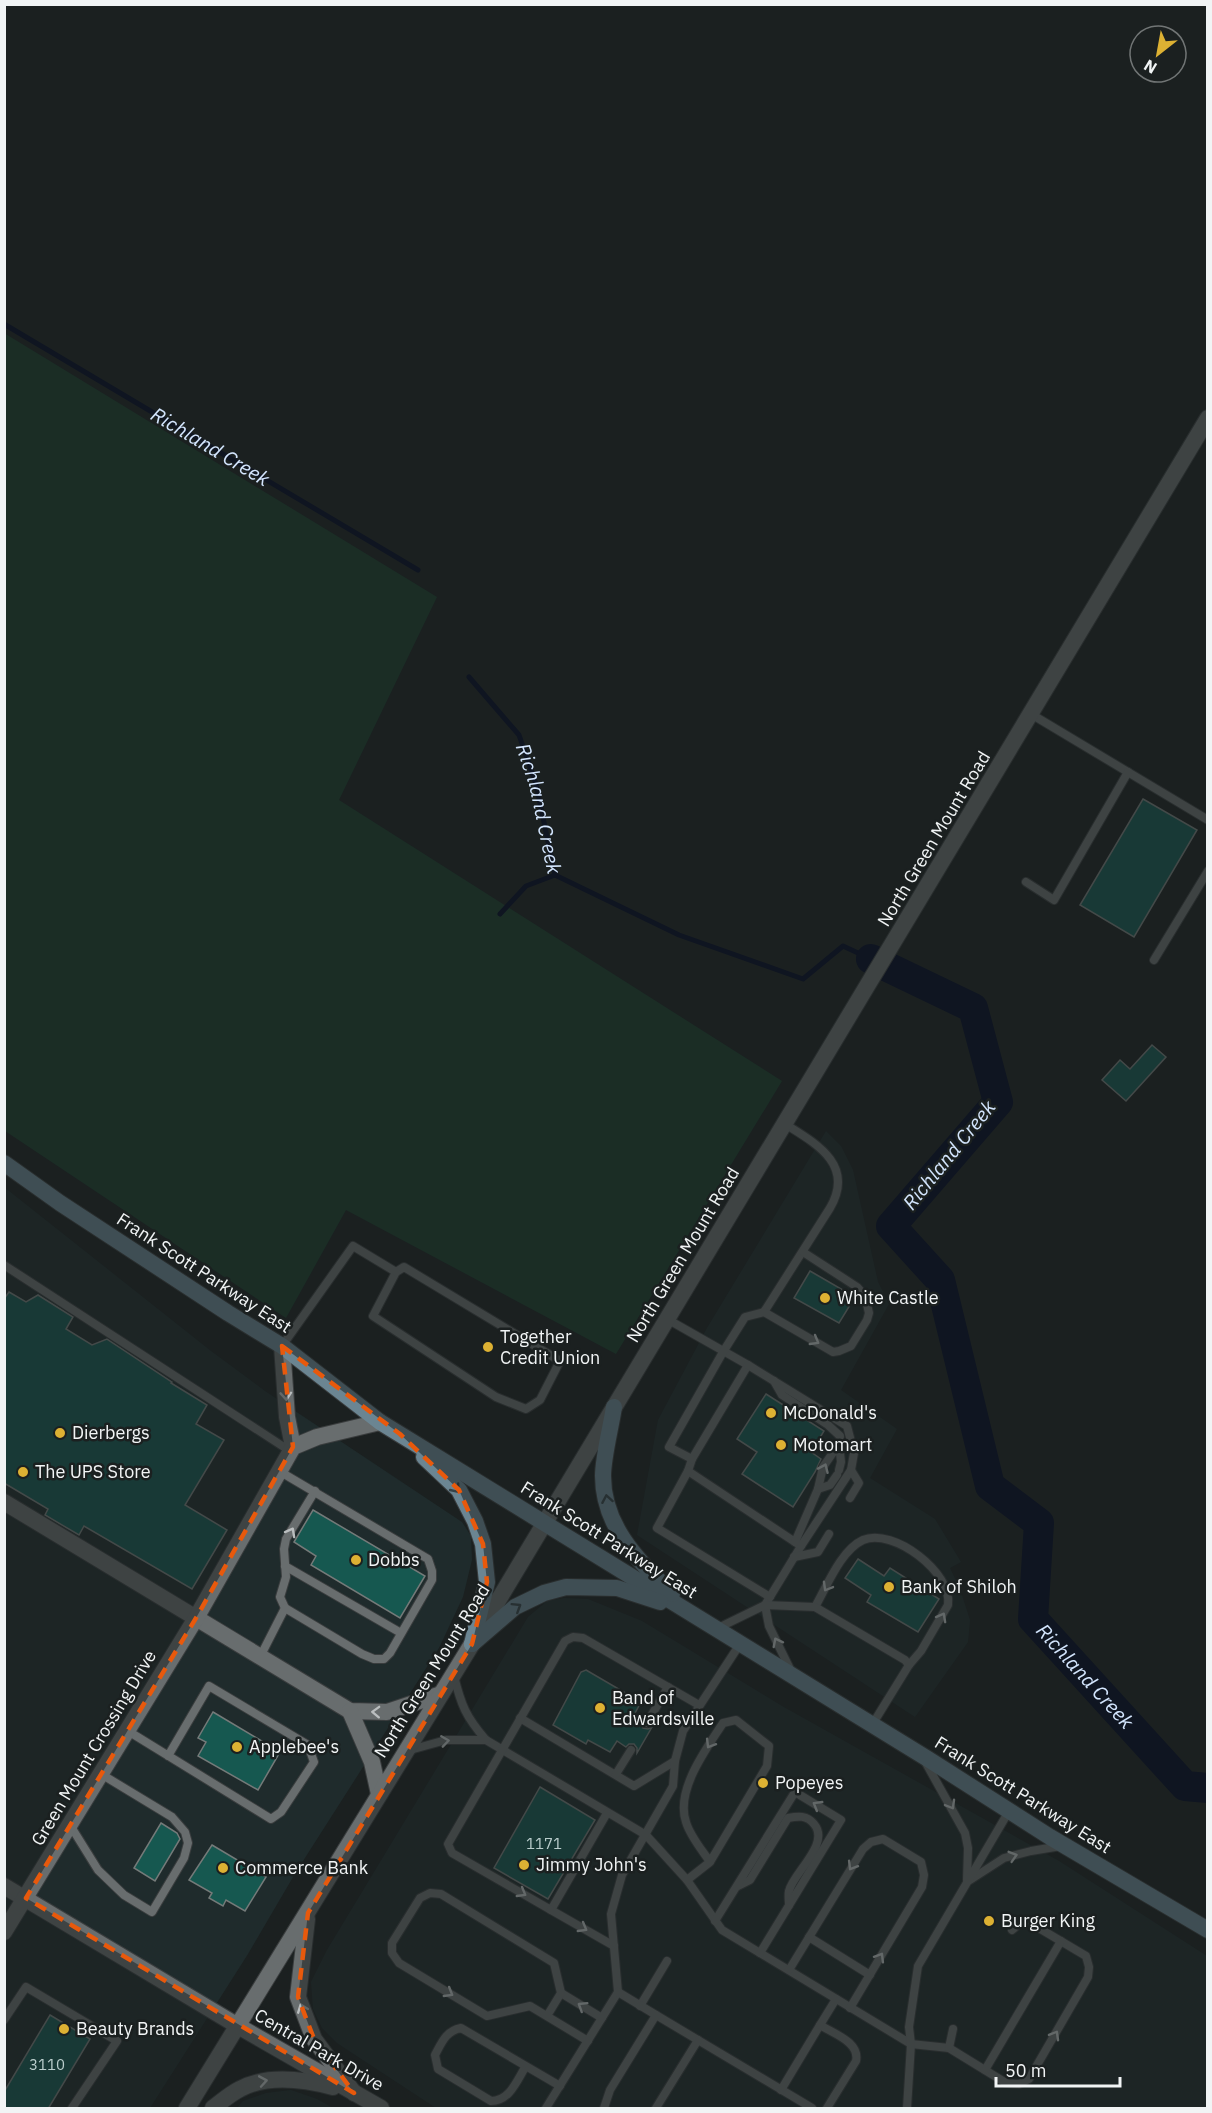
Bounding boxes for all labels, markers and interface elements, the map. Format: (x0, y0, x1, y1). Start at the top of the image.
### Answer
north arrow (1128, 24, 1188, 84)
text: N (1140, 55, 1160, 78)
water label: Richland Creek (146, 400, 275, 492)
water label: Richland Creek (510, 739, 569, 877)
street label: North Green Mount Road (872, 747, 995, 931)
water label: Richland Creek (896, 1094, 1002, 1215)
street label: North Green Mount Road (621, 1163, 744, 1347)
street label: Frank Scott Parkway East (112, 1207, 296, 1338)
place label: White Castle (837, 1286, 939, 1309)
marker: White Castle (818, 1291, 832, 1305)
place label: Together Credit Union (500, 1325, 600, 1369)
one-way arrow (809, 1334, 819, 1345)
marker: Together Credit Union (481, 1340, 495, 1354)
one-way arrow (279, 1392, 292, 1401)
place label: McDonald's (783, 1401, 877, 1424)
marker: McDonald's (764, 1406, 778, 1420)
place label: Dierbergs (72, 1421, 150, 1444)
marker: Dierbergs (53, 1426, 67, 1440)
place label: Motomart (793, 1433, 872, 1456)
marker: Motomart (774, 1438, 788, 1452)
place label: The UPS Store (35, 1460, 151, 1483)
one-way arrow (817, 1464, 829, 1475)
marker: The UPS Store (16, 1465, 30, 1479)
street label: Frank Scott Parkway East (517, 1476, 702, 1603)
one-way arrow (449, 1482, 460, 1493)
one-way arrow (601, 1495, 614, 1505)
one-way arrow (284, 1528, 295, 1539)
place label: Dobbs (368, 1548, 420, 1571)
marker: Dobbs (349, 1553, 363, 1567)
place label: Bank of Shiloh (901, 1575, 1017, 1598)
street label: North Green Mount Road (369, 1580, 494, 1762)
marker: Bank of Shiloh (882, 1580, 896, 1594)
one-way arrow (823, 1581, 834, 1591)
one-way arrow (511, 1603, 521, 1615)
one-way arrow (934, 1613, 946, 1623)
water label: Richland Creek (1030, 1617, 1141, 1735)
one-way arrow (773, 1638, 784, 1648)
street label: Green Mount Crossing Drive (26, 1646, 161, 1850)
place label: Band of Edwardsville (612, 1686, 715, 1730)
marker: Band of Edwardsville (593, 1701, 607, 1715)
one-way arrow (371, 1705, 380, 1718)
street label: Frank Scott Parkway East (931, 1731, 1116, 1858)
place label: Applebee's (249, 1735, 339, 1758)
one-way arrow (440, 1736, 450, 1748)
one-way arrow (705, 1738, 717, 1748)
marker: Applebee's (230, 1740, 244, 1754)
place label: Popeyes (775, 1771, 843, 1794)
marker: Popeyes (756, 1776, 770, 1790)
one-way arrow (944, 1799, 955, 1809)
one-way arrow (813, 1800, 823, 1812)
house number: 1171 (526, 1834, 562, 1853)
one-way arrow (1007, 1851, 1018, 1863)
place label: Jimmy John's (536, 1853, 647, 1876)
place label: Commerce Bank (235, 1856, 369, 1879)
marker: Jimmy John's (517, 1858, 531, 1872)
one-way arrow (847, 1860, 859, 1870)
marker: Commerce Bank (216, 1861, 230, 1875)
one-way arrow (516, 1886, 526, 1897)
place label: Burger King (1001, 1909, 1095, 1932)
marker: Burger King (982, 1914, 996, 1928)
one-way arrow (576, 1921, 587, 1932)
one-way arrow (873, 1953, 884, 1963)
one-way arrow (443, 1986, 453, 1998)
one-way arrow (577, 2002, 588, 2013)
street label: Central Park Drive (251, 2003, 388, 2096)
one-way arrow (297, 2003, 309, 2014)
place label: Beauty Brands (76, 2017, 194, 2040)
marker: Beauty Brands (57, 2022, 71, 2036)
one-way arrow (1048, 2030, 1059, 2041)
scale bar (996, 2050, 1120, 2088)
house number: 3110 (29, 2055, 65, 2074)
text: 50 m (1005, 2059, 1047, 2082)
one-way arrow (258, 2075, 268, 2088)

